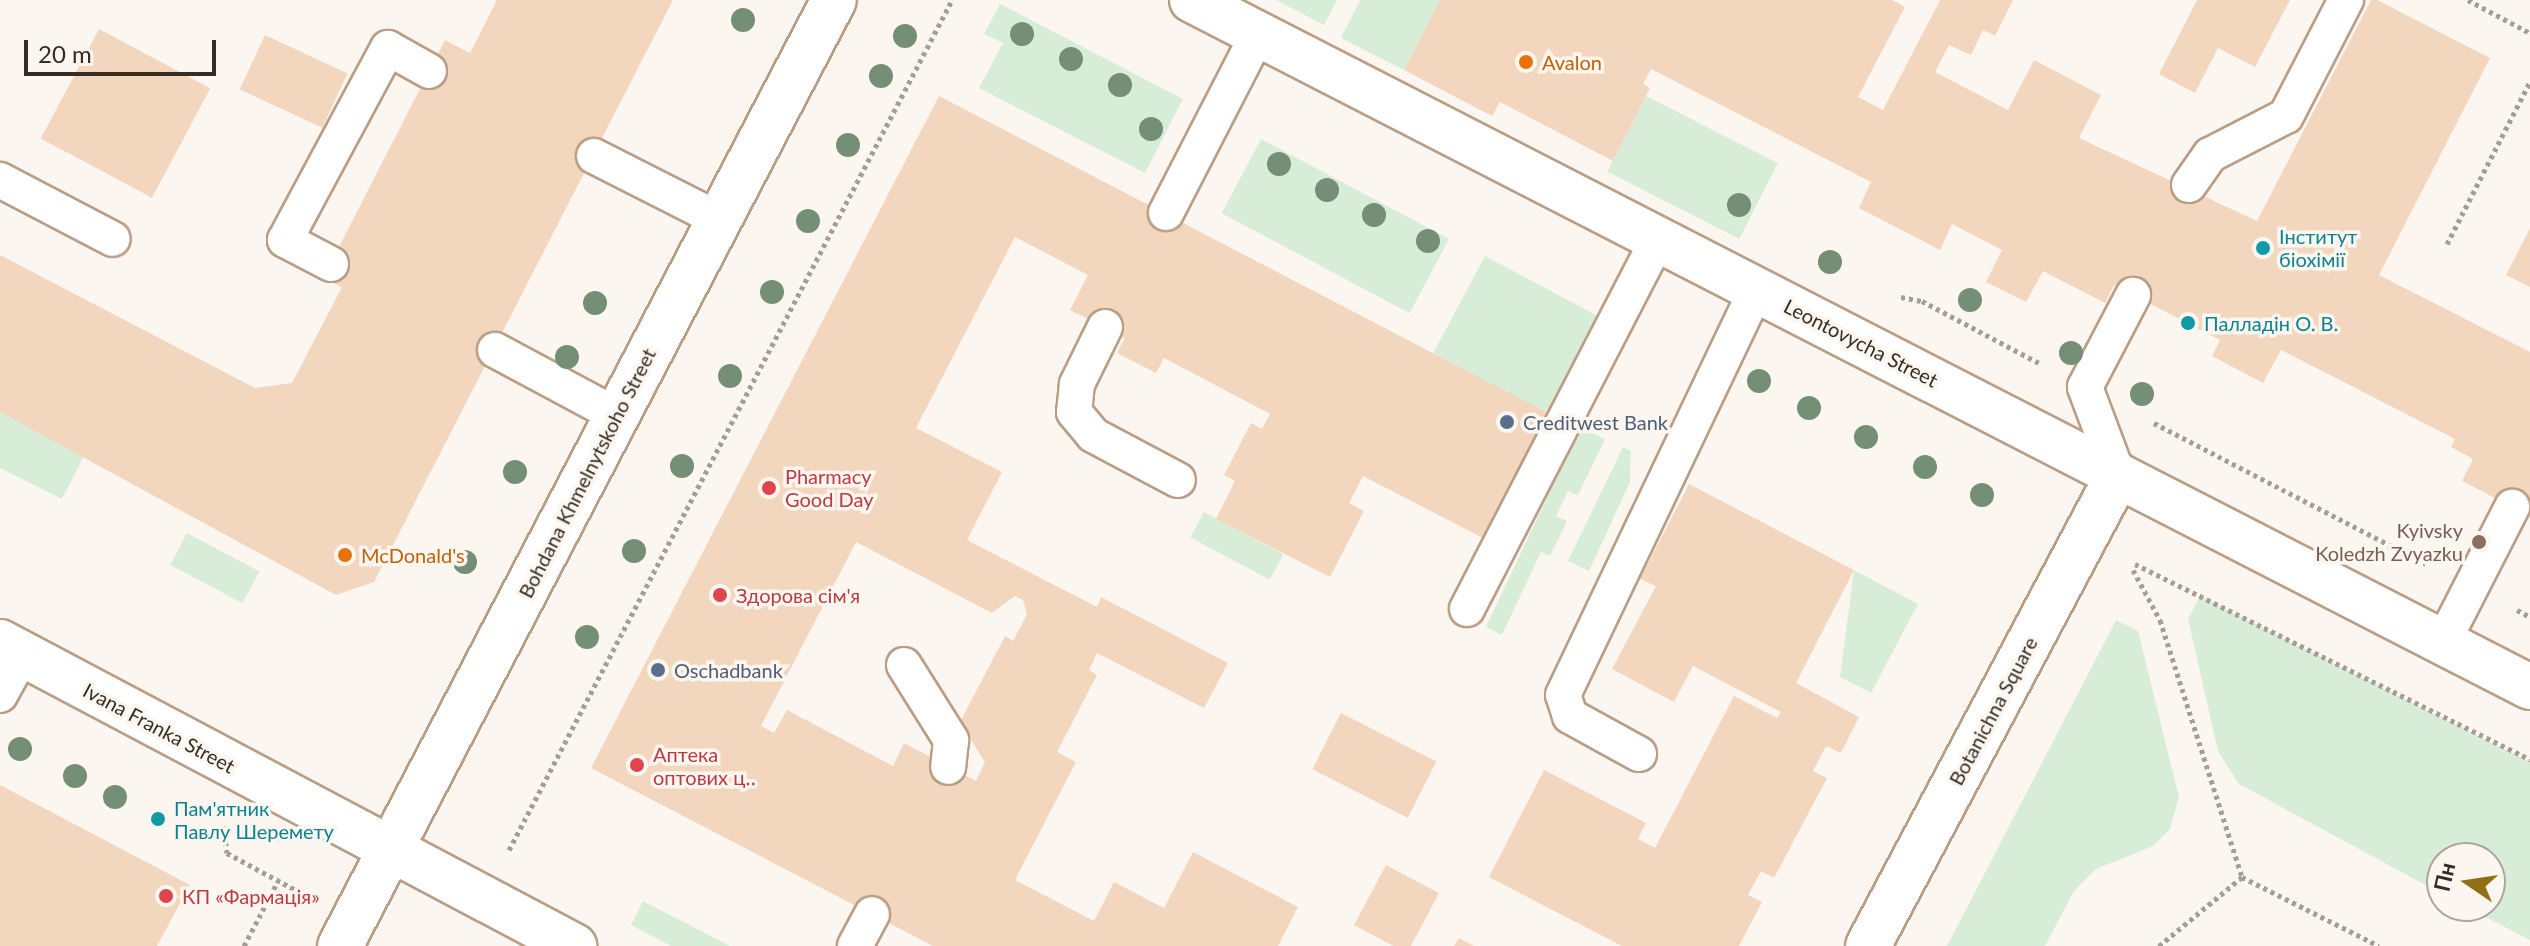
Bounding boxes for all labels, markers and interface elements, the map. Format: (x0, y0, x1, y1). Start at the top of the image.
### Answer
scale bar (28, 24, 220, 74)
text: 20 m (38, 39, 92, 68)
place label: Avalon (1542, 50, 1602, 74)
marker: Avalon (1517, 53, 1535, 71)
place label: Інститут біохімії (2279, 224, 2357, 271)
marker: Інститут біохімії (2254, 239, 2272, 257)
street label: Leontovycha Street (1780, 294, 1942, 392)
place label: Палладін О. В. (2204, 311, 2338, 335)
marker: Палладін О. В. (2179, 314, 2197, 332)
street label: Bohdana Khmelnytskoho Street (513, 344, 661, 602)
place label: Creditwest Bank (1523, 410, 1668, 434)
marker: Creditwest Bank (1498, 413, 1516, 431)
place label: Pharmacy Good Day (785, 464, 873, 511)
marker: Pharmacy Good Day (760, 479, 778, 497)
place label: Kyivsky Koledzh Zvyazku (2315, 518, 2463, 565)
marker: Kyivsky Koledzh Zvyazku (2470, 533, 2488, 551)
place label: McDonald's (361, 543, 465, 567)
marker: McDonald's (336, 546, 354, 564)
place label: Здорова сім'я (736, 583, 860, 607)
marker: Здорова сім'я (711, 586, 729, 604)
street label: Botanichna Square (1944, 633, 2042, 789)
place label: Oschadbank (674, 658, 783, 682)
marker: Oschadbank (649, 661, 667, 679)
street label: Ivana Franka Street (79, 678, 239, 778)
place label: Аптека оптових ц‥ (653, 742, 756, 789)
marker: Аптека оптових ц‥ (628, 756, 646, 774)
place label: Пам'ятник Павлу Шеремету (174, 796, 334, 843)
marker: Пам'ятник Павлу Шеремету (149, 810, 167, 828)
north arrow (2426, 842, 2506, 922)
text: Пн (2428, 860, 2460, 894)
place label: КП «Фармація» (182, 884, 320, 908)
marker: КП «Фармація» (157, 887, 175, 905)

